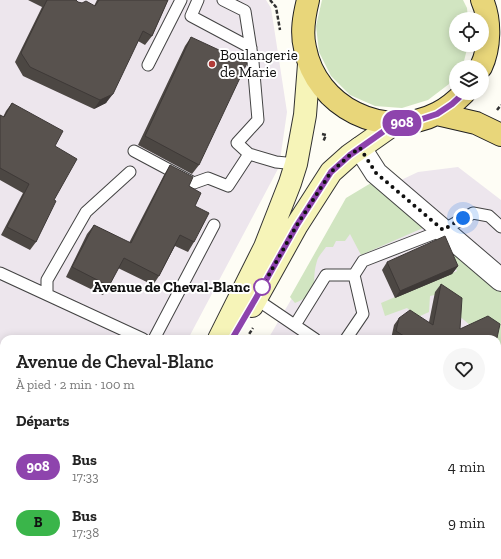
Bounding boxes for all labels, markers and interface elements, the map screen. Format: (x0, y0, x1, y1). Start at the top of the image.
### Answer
map controls (449, 12, 489, 100)
button: locate (449, 12, 489, 52)
place label: Boulangerie de Marie (220, 46, 298, 81)
marker: Boulangerie de Marie (207, 59, 217, 69)
button: layers (449, 60, 489, 100)
line badge: 908 (379, 110, 425, 136)
text: 908 (390, 114, 414, 131)
your location (453, 208, 473, 228)
place label: Avenue de Cheval-Blanc (93, 278, 250, 296)
marker: Avenue de Cheval-Blanc (253, 278, 271, 296)
button: heart (443, 348, 485, 390)
text: Avenue de Cheval-Blanc (16, 350, 214, 373)
text: À pied · 2 min · 100 m (16, 377, 135, 392)
text: Départs (16, 412, 69, 430)
text: Bus (72, 451, 97, 469)
text: 908 (26, 458, 50, 475)
text: 4 min (448, 458, 485, 476)
text: 17:33 (72, 469, 99, 484)
text: Bus (72, 507, 97, 525)
text: B (34, 514, 42, 531)
text: 9 min (448, 514, 485, 532)
text: 17:38 (72, 525, 99, 540)

